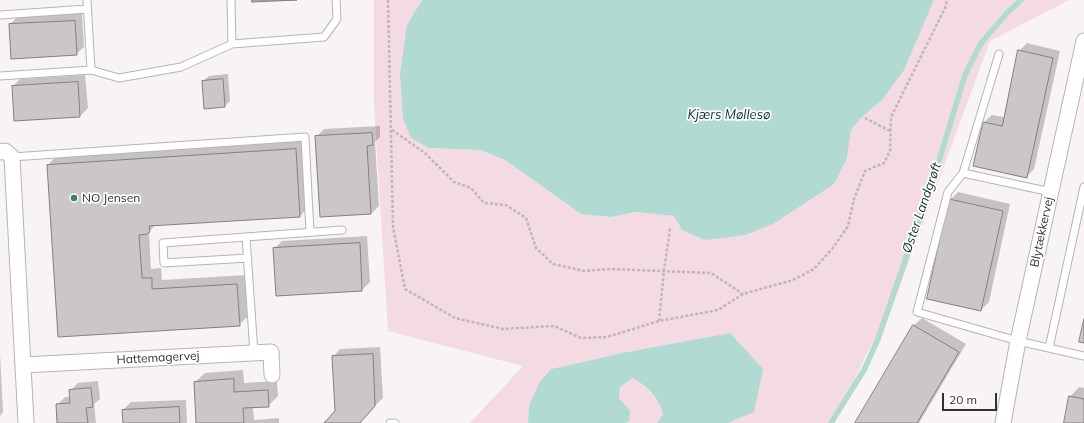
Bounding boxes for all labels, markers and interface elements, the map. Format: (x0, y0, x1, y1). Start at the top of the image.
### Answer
water label: Kjærs Møllesø (687, 107, 771, 123)
water label: Øster Landgrøft (899, 161, 945, 255)
place label: NO Jensen (82, 191, 140, 205)
marker: NO Jensen (69, 193, 79, 203)
street label: Blytækkervej (1028, 196, 1056, 268)
street label: Hattemagervej (116, 349, 200, 367)
scale bar (944, 385, 999, 411)
text: 20 m (949, 392, 977, 407)

